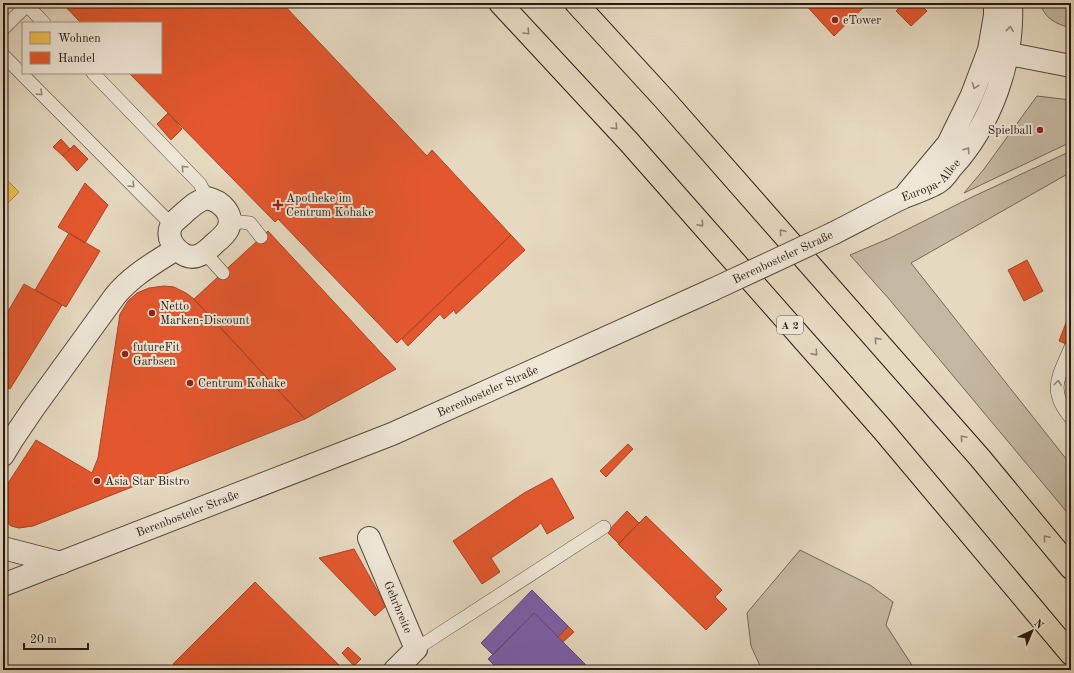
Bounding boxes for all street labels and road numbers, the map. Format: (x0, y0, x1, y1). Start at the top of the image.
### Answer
street label: Europa-Allee (900, 157, 963, 204)
street label: Berenbosteler Straße (731, 229, 836, 286)
road number: A 2 (777, 316, 803, 334)
street label: Berenbosteler Straße (436, 364, 541, 420)
street label: Berenbosteler Straße (135, 489, 241, 540)
street label: Gehrbreite (381, 580, 414, 636)

